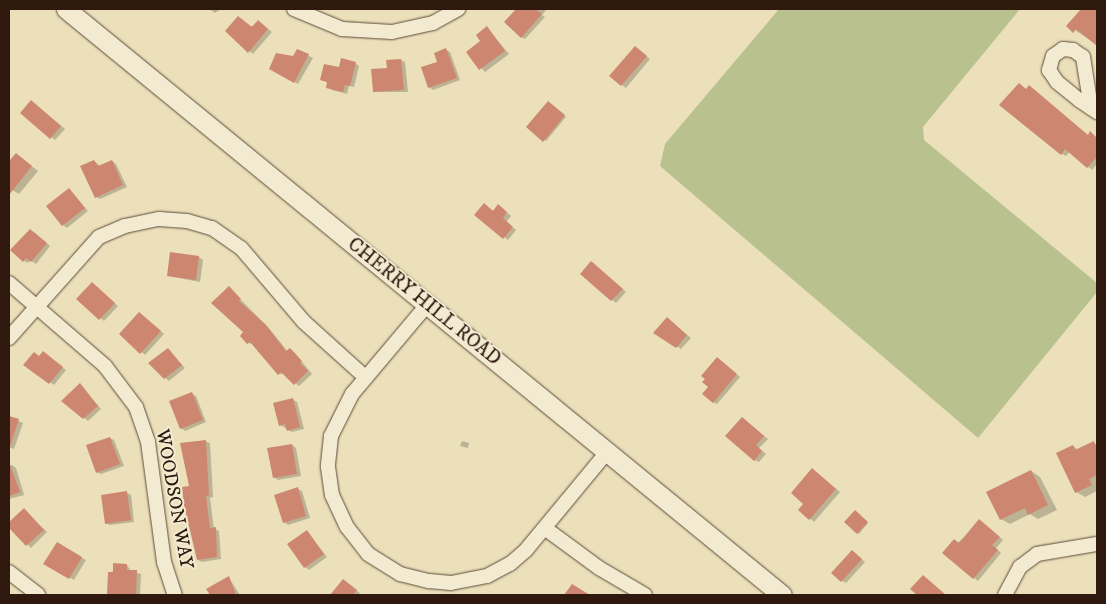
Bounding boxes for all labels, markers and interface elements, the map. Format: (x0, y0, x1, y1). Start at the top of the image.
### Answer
street label: CHERRY HILL ROAD (343, 233, 505, 371)
street label: WOODSON WAY (150, 427, 198, 571)

